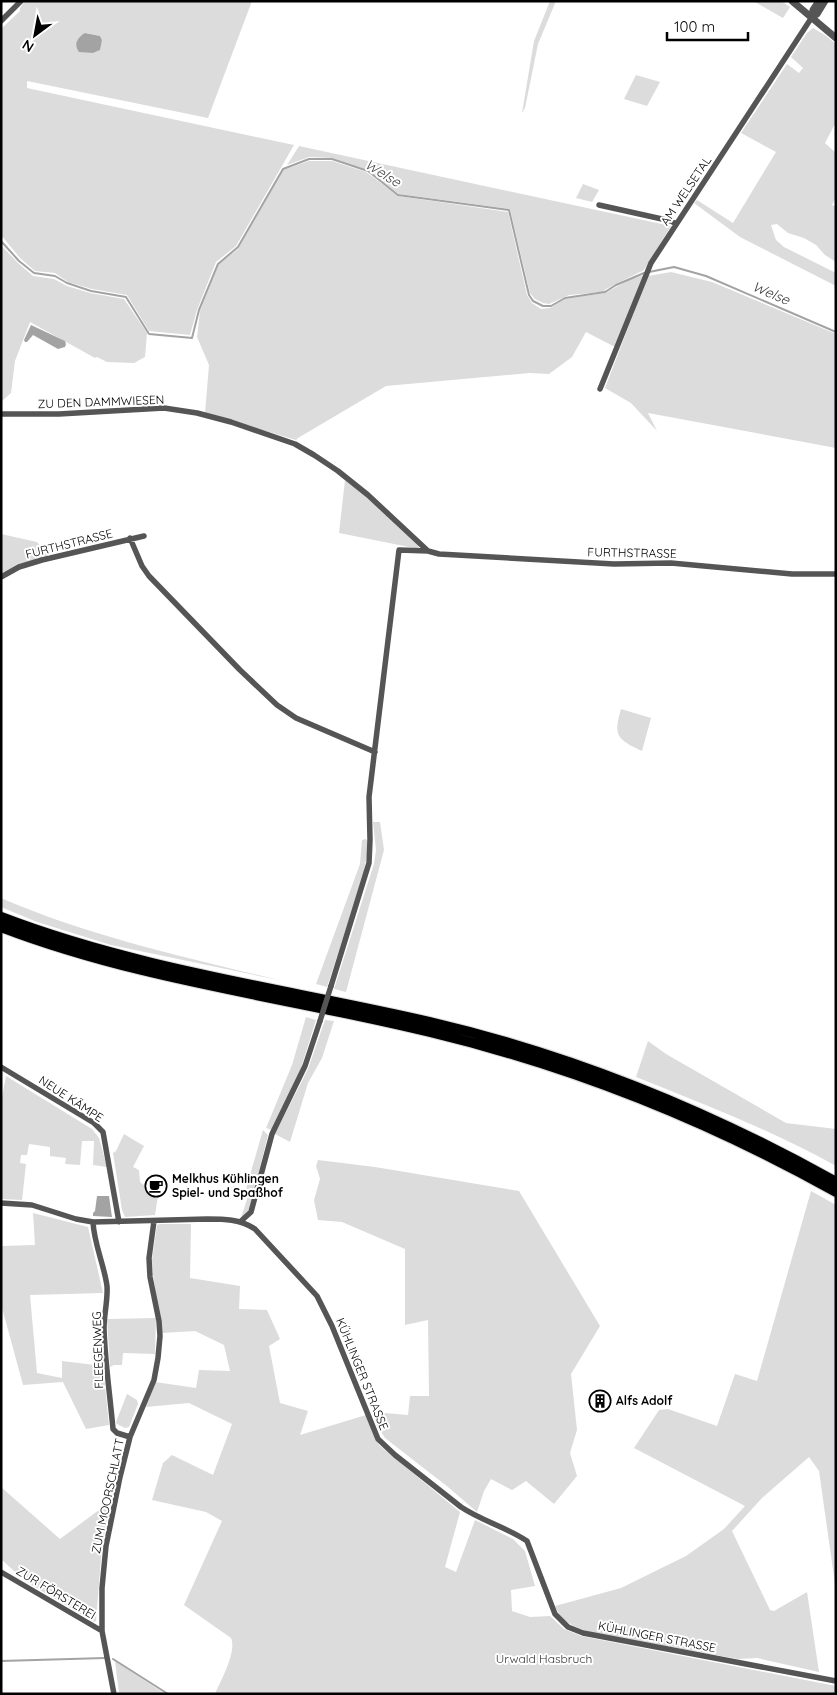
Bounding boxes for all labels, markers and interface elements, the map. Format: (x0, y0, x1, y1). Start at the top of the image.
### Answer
north arrow (10, 10, 60, 60)
scale bar (667, 10, 748, 42)
text: 100 m (674, 17, 715, 36)
text: N (19, 36, 37, 56)
street label: AM WELSETAL (657, 153, 715, 228)
water label: Welse (362, 155, 405, 192)
water label: Welse (750, 277, 793, 309)
street label: ZU DEN DAMMWIESEN (37, 392, 165, 411)
street label: FURTHSTRASSE (24, 525, 114, 562)
street label: FURTHSTRASSE (587, 544, 677, 561)
street label: NEUE KÄMPE (36, 1072, 107, 1125)
place label: Melkhus Kühlingen Spiel- und Spaßhof (172, 1171, 284, 1200)
cafe icon: Melkhus Kühlingen Spiel- und Spaßhof (144, 1174, 168, 1198)
street label: FLEEGENWEG (89, 1311, 106, 1389)
street label: KÜHLINGER STRASSE (333, 1315, 392, 1432)
building icon: Alfs Adolf (588, 1389, 612, 1413)
place label: Alfs Adolf (616, 1393, 673, 1408)
street label: ZUM MOORSCHLATT (88, 1437, 127, 1555)
street label: ZUR FÖRSTEREI (14, 1563, 99, 1622)
street label: KÜHLINGER STRASSE (597, 1618, 718, 1655)
park label: Urwald Hasbruch (496, 1651, 592, 1666)

